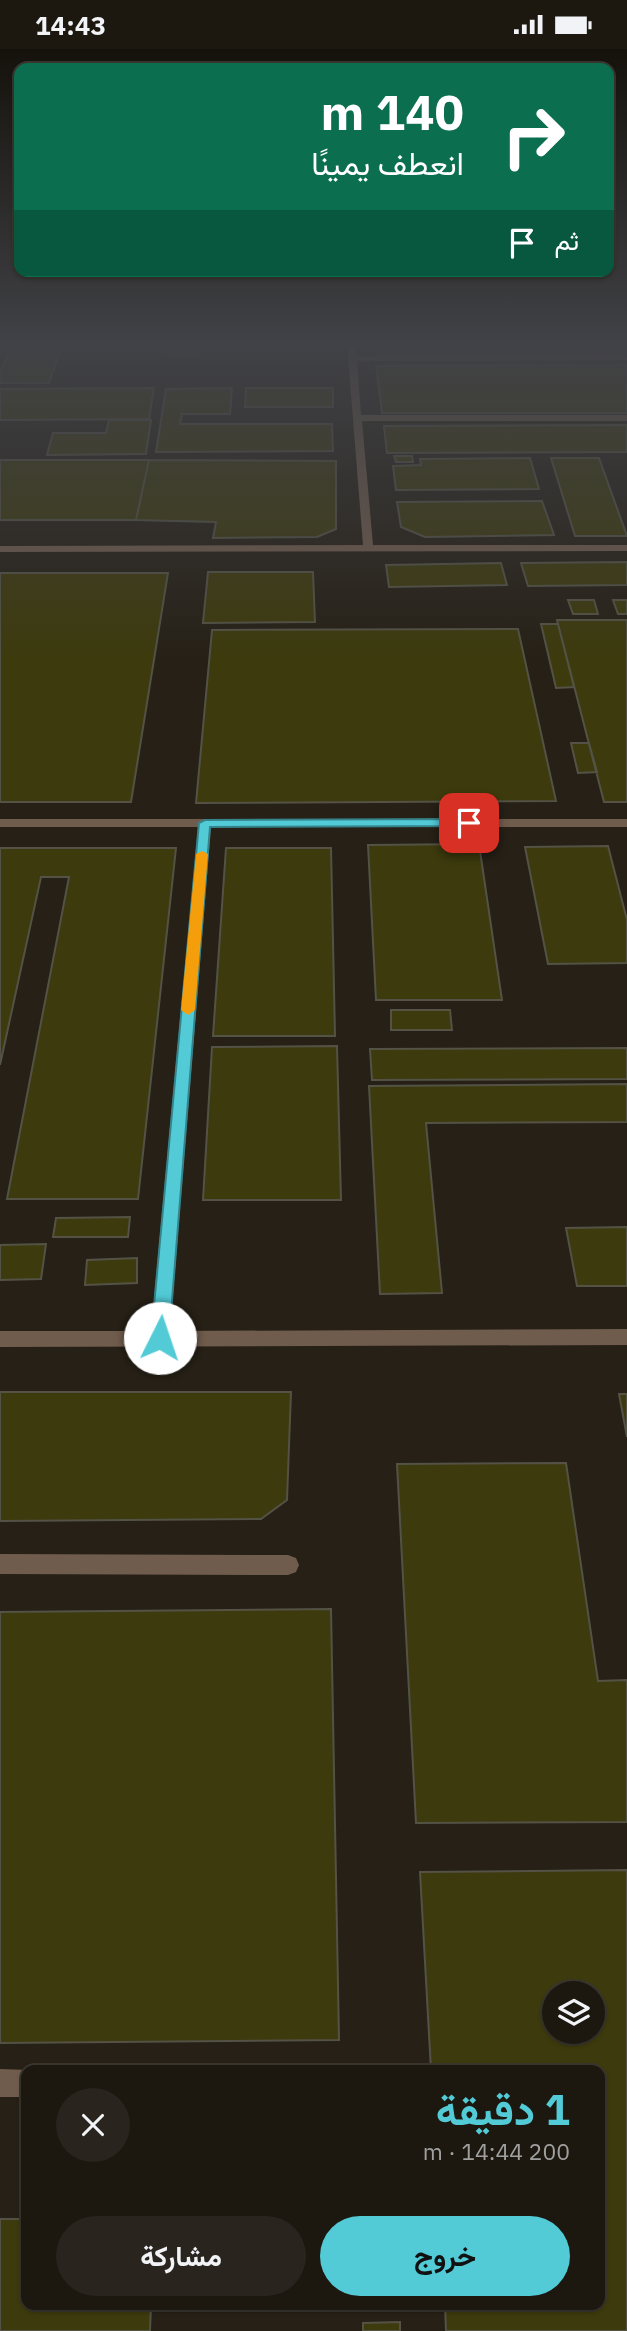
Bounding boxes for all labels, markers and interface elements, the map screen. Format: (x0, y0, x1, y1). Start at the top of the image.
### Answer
text: 14:43 (35, 8, 106, 42)
text: 140 m (320, 80, 464, 143)
icon: right (488, 91, 579, 182)
text: انعطف يمينًا (311, 142, 464, 184)
text: ثم (555, 223, 579, 257)
icon: arrive (503, 224, 541, 262)
pin (439, 793, 499, 853)
icon: arrive (450, 804, 488, 842)
position arrow (123, 1301, 197, 1375)
map controls (542, 1981, 605, 2044)
button: layers (542, 1981, 605, 2044)
text: 1 دقيقة (436, 2082, 570, 2137)
button: close (56, 2088, 130, 2162)
text: 200 m · 14:44 (423, 2136, 570, 2166)
button: مشاركة (56, 2216, 306, 2296)
button: خروج (320, 2216, 570, 2296)

